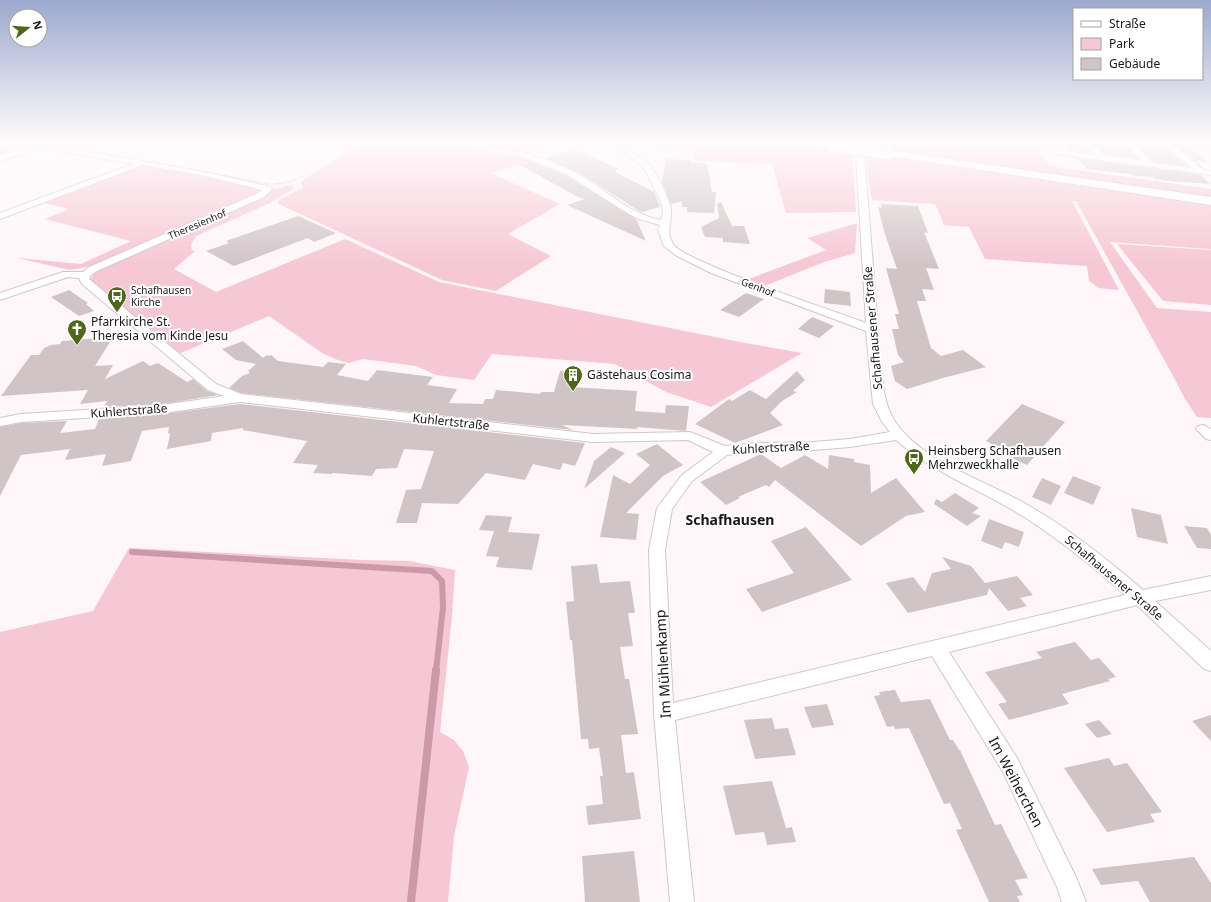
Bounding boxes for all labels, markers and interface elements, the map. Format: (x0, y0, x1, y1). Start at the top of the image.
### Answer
north arrow (8, 8, 48, 48)
legend (1073, 8, 1203, 80)
text: Straße (1109, 15, 1146, 32)
text: N (30, 18, 47, 31)
text: Park (1109, 35, 1135, 52)
text: Gebäude (1109, 55, 1160, 72)
street label: Theresienhof (166, 205, 229, 243)
street label: Schafhausener Straße (859, 265, 886, 390)
street label: Genhof (739, 274, 777, 300)
place label: Schafhausen Kirche (131, 283, 191, 309)
bus stop icon: Schafhausen Kirche (106, 285, 128, 313)
place label: Pfarrkirche St. Theresia vom Kinde Jesu (91, 313, 228, 344)
church icon: Pfarrkirche St. Theresia vom Kinde Jesu (66, 318, 88, 346)
building icon: Gästehaus Cosima (562, 364, 584, 392)
place label: Gästehaus Cosima (587, 366, 691, 383)
street label: Kuhlertstraße (90, 399, 168, 422)
street label: Kuhlertstraße (412, 409, 491, 434)
street label: Kuhlertstraße (732, 437, 810, 458)
place label: Heinsberg Schafhausen Mehrzweckhalle (928, 442, 1062, 473)
bus stop icon: Heinsberg Schafhausen Mehrzweckhalle (903, 447, 925, 475)
district label: Schafhausen (686, 510, 774, 529)
street label: Schafhausener Straße (1061, 531, 1167, 624)
street label: Im Mühlenkamp (650, 609, 675, 719)
street label: Im Weiherchen (985, 733, 1048, 830)

